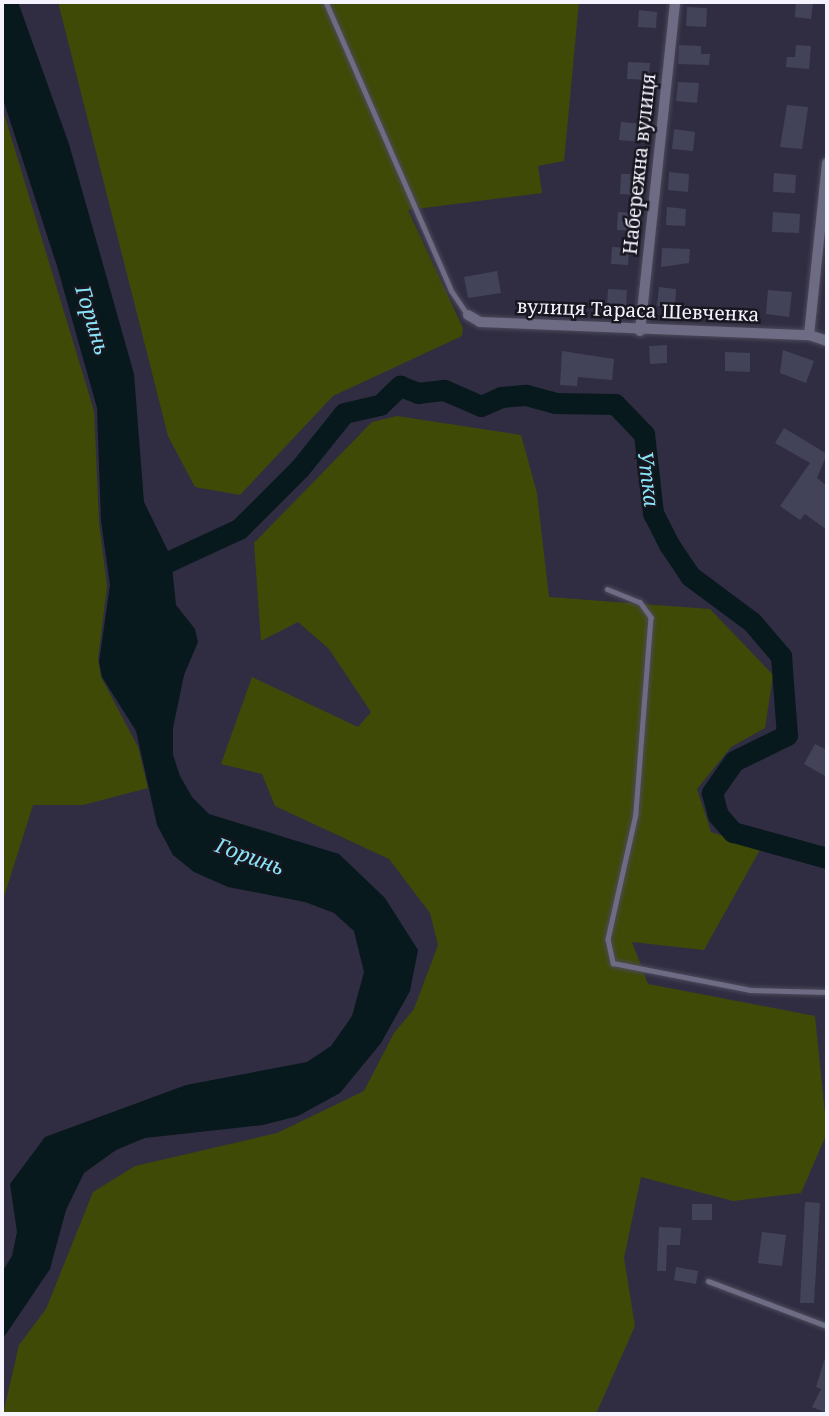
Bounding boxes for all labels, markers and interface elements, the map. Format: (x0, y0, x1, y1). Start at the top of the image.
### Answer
street label: Набережна вулиця (619, 72, 661, 256)
water label: Горинь (71, 282, 115, 358)
street label: вулиця Тараса Шевченка (516, 295, 760, 327)
water label: Утка (633, 450, 665, 508)
water label: Горинь (212, 832, 288, 880)

